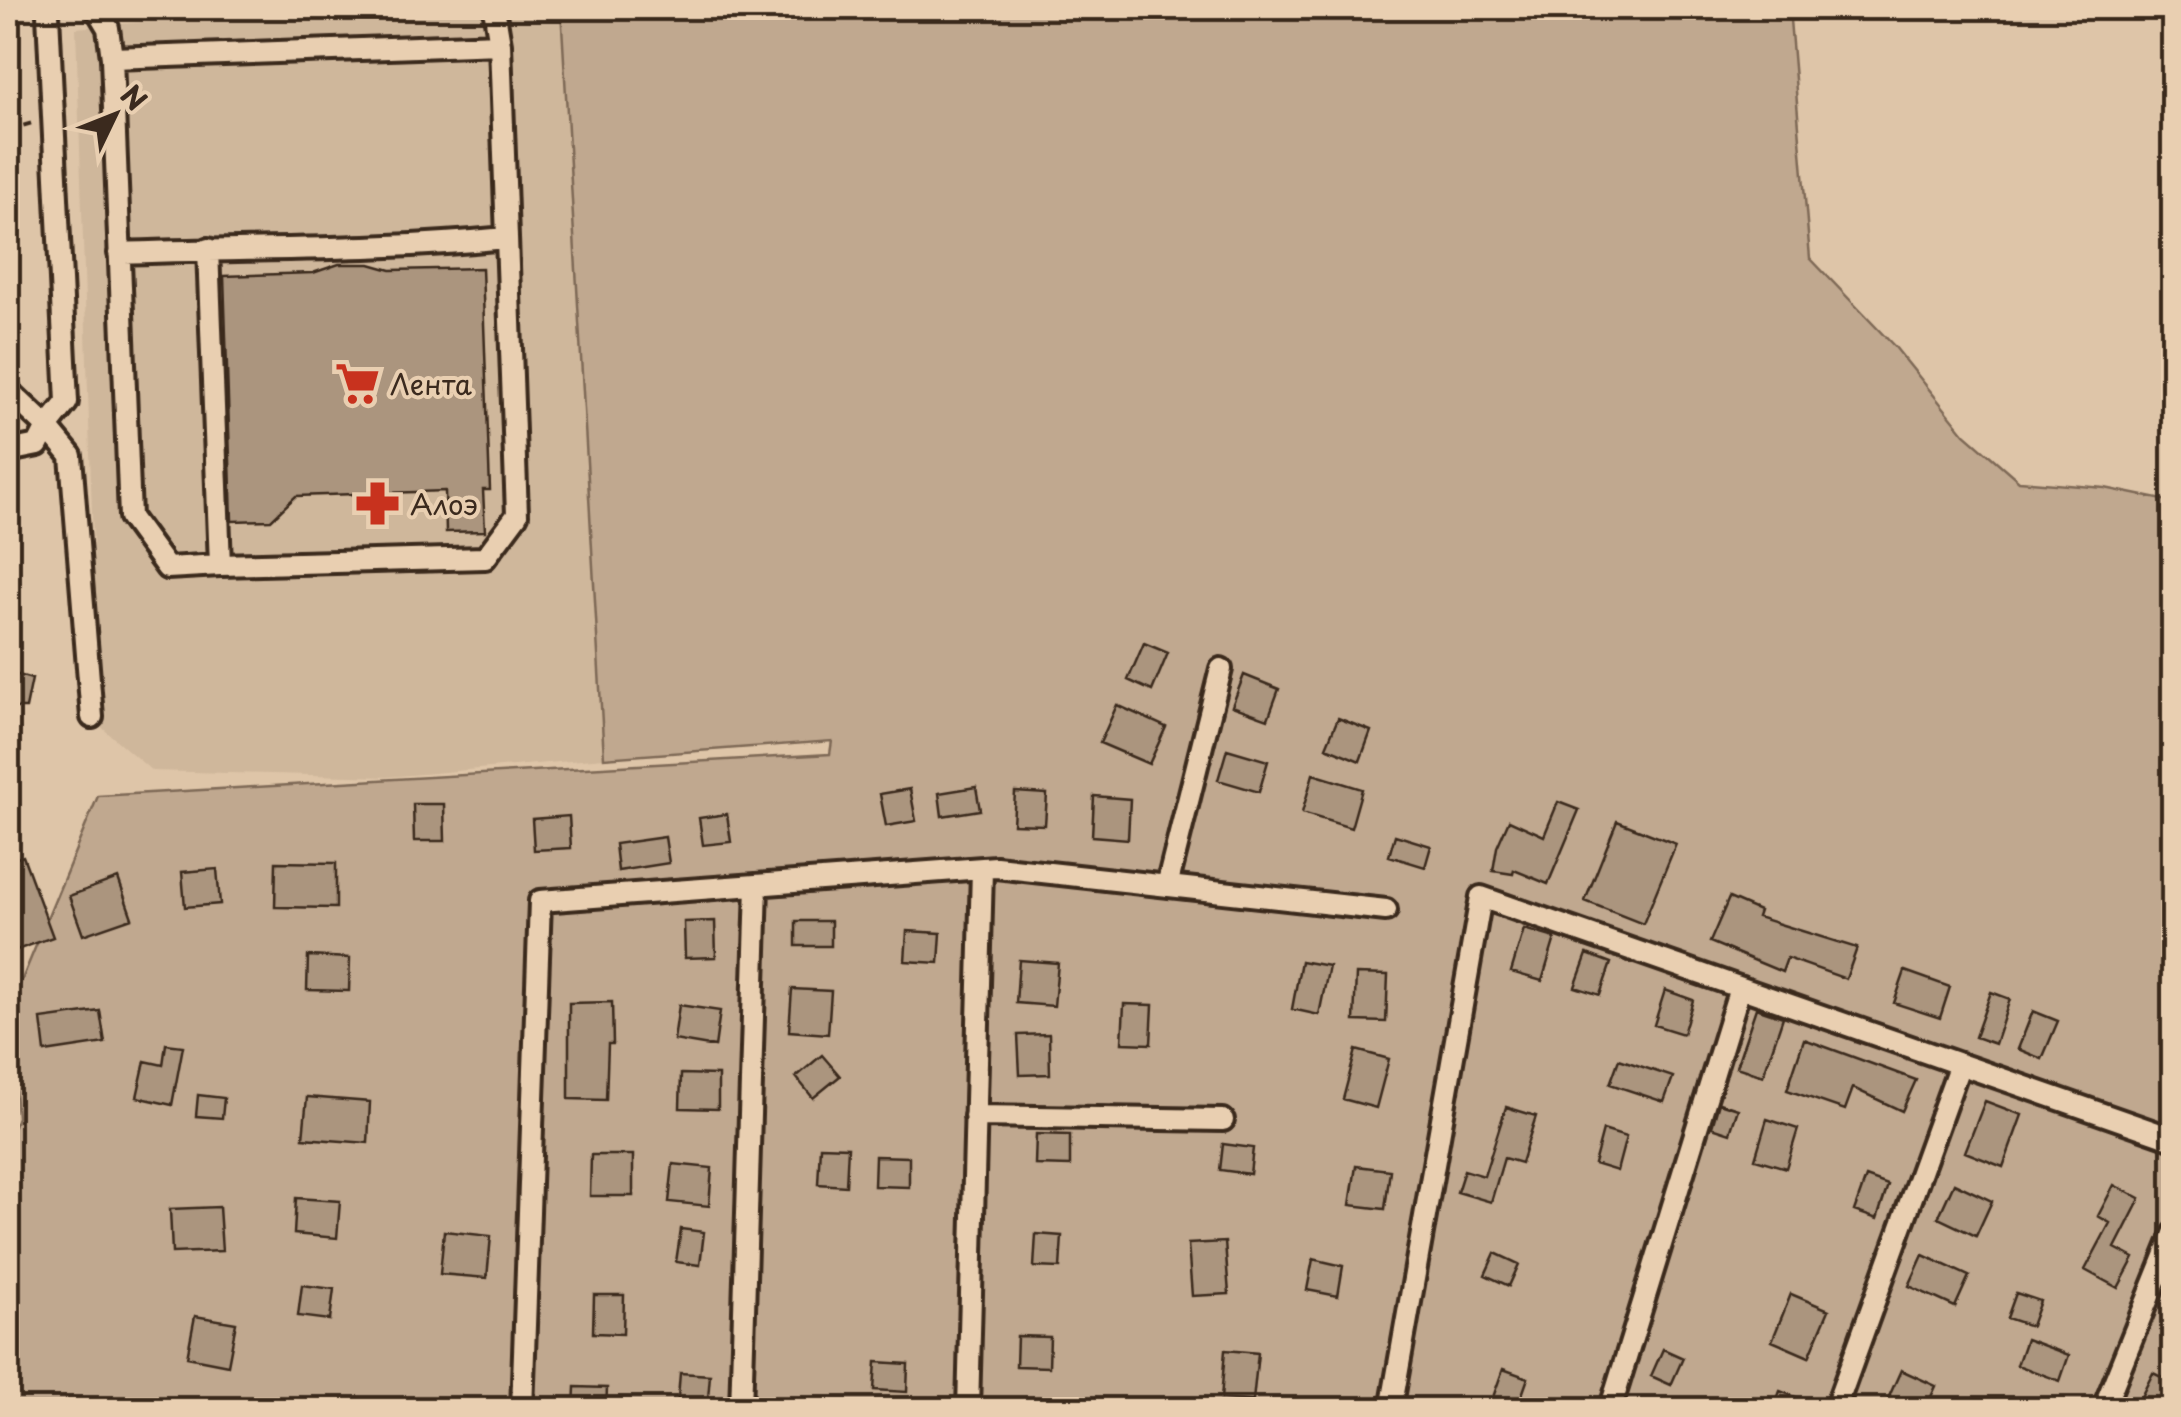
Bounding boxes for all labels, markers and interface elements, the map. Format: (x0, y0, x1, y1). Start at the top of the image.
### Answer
north arrow (65, 65, 165, 165)
text: N (111, 74, 158, 120)
supermarket icon: Лента (333, 359, 381, 407)
place label: Лента (390, 362, 473, 405)
pharmacy icon: Алоэ (353, 479, 401, 527)
place label: Алоэ (410, 482, 478, 525)

